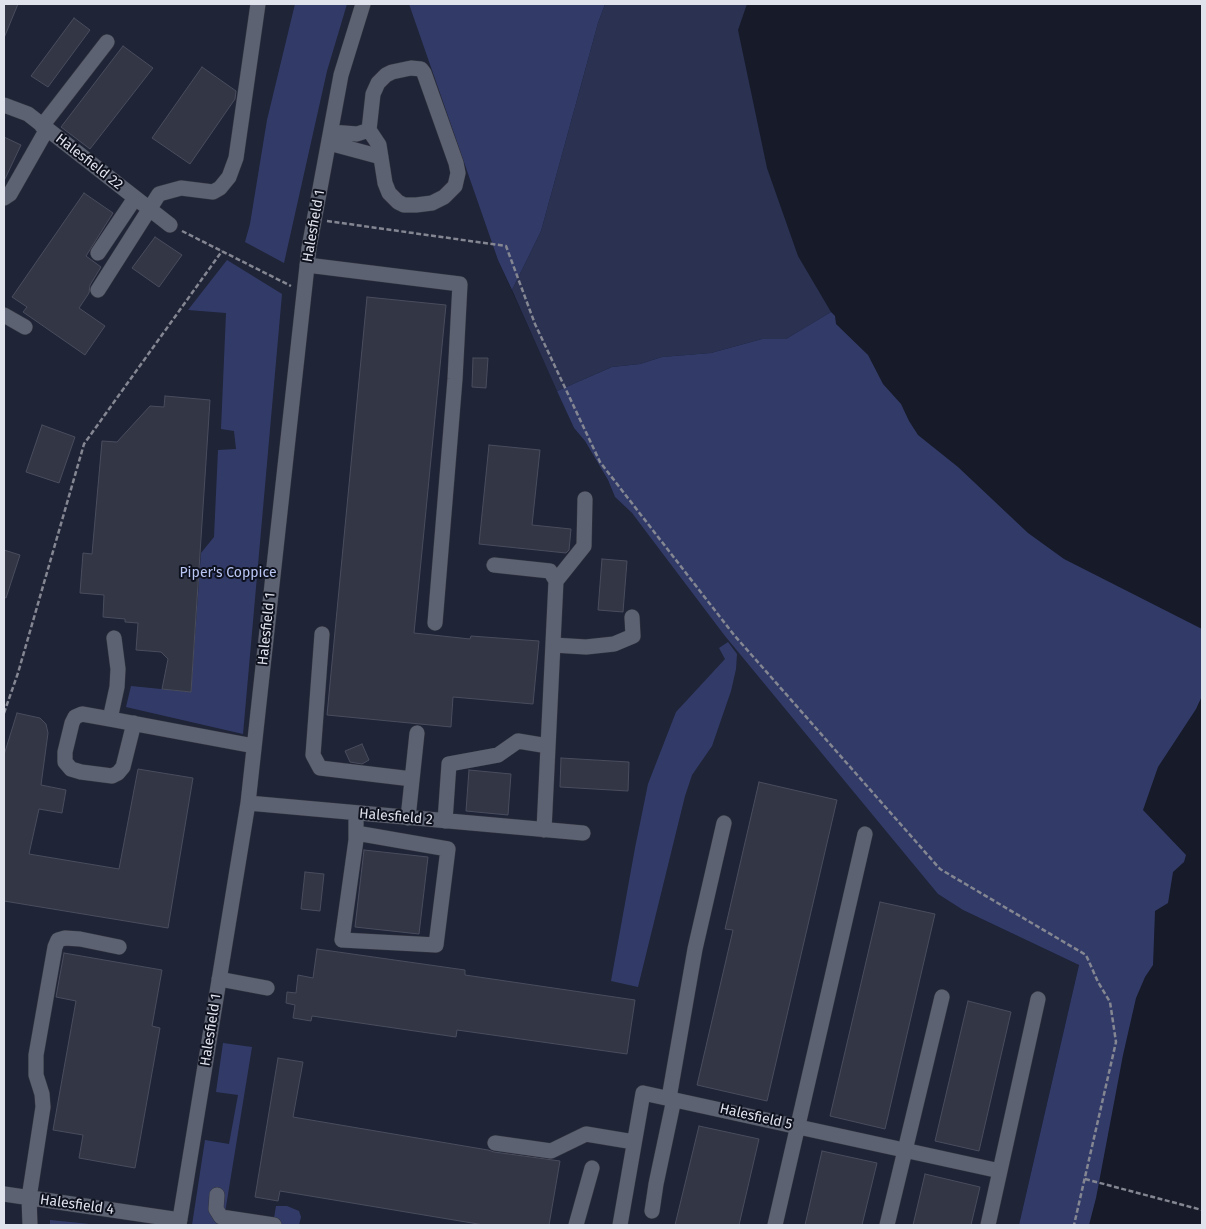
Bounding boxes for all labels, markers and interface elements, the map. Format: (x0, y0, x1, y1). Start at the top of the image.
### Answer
street label: Halesfield 22 (52, 130, 126, 194)
street label: Halesfield 1 (299, 189, 329, 263)
park label: Piper's Coppice (179, 565, 277, 581)
street label: Halesfield 1 (255, 592, 279, 666)
street label: Halesfield 2 (358, 805, 434, 829)
street label: Halesfield 1 (197, 993, 225, 1067)
street label: Halesfield 5 (718, 1100, 794, 1134)
street label: Halesfield 4 (39, 1192, 115, 1218)

